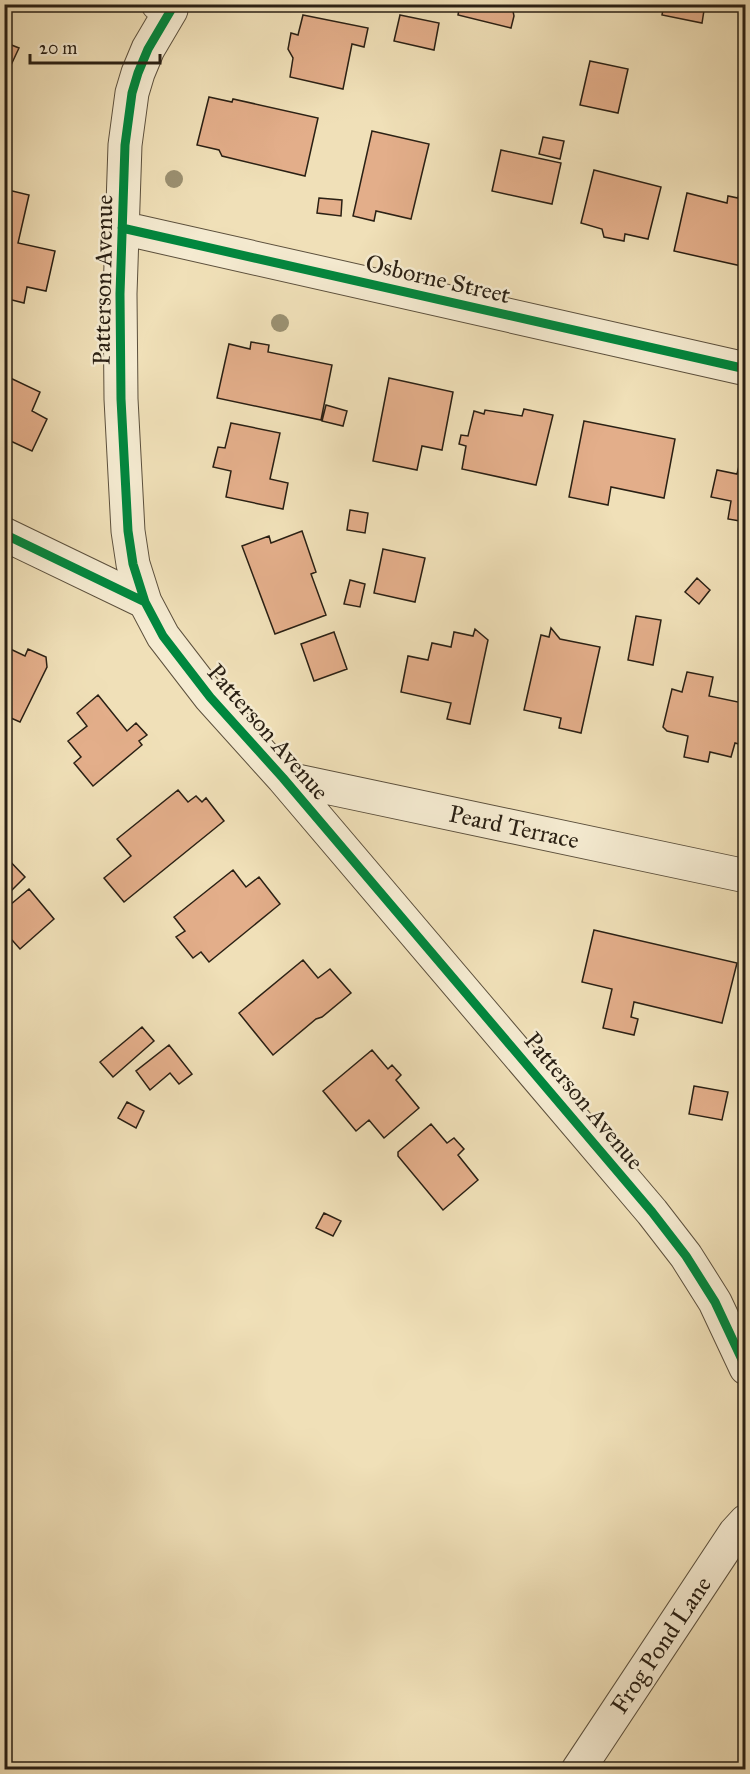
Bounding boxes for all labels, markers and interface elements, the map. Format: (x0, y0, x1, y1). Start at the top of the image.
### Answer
scale bar (30, 27, 160, 65)
text: 20 m (39, 37, 77, 59)
street label: Patterson Avenue (87, 194, 119, 366)
street label: Osborne Street (363, 248, 514, 310)
street label: Patterson Avenue (201, 658, 335, 806)
street label: Peard Terrace (446, 799, 582, 855)
street label: Patterson Avenue (518, 1026, 650, 1176)
street label: Frog Pond Lane (604, 1571, 718, 1719)

